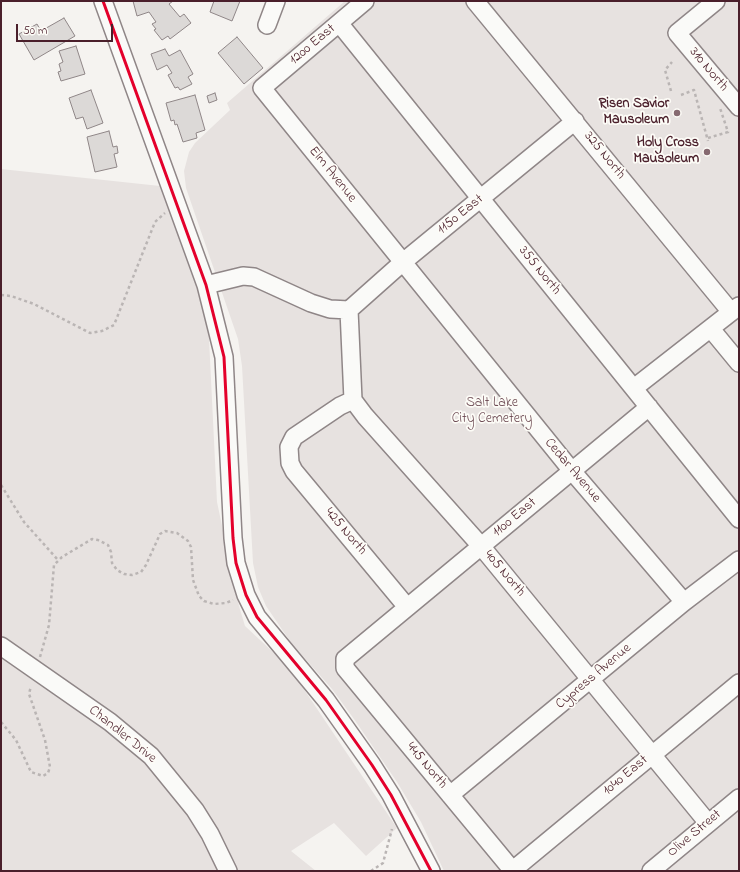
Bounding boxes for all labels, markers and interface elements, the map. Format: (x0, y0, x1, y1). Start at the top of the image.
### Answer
scale bar (18, 16, 115, 42)
street label: 1200 East (287, 21, 339, 69)
text: 50 m (23, 22, 47, 40)
street label: 310 North (685, 45, 731, 95)
place label: Risen Savior Mausoleum (599, 97, 669, 130)
marker: Risen Savior Mausoleum (672, 108, 682, 118)
street label: 325 North (580, 129, 628, 183)
place label: Holy Cross Mausoleum (634, 136, 699, 168)
street label: Elm Avenue (304, 144, 360, 206)
marker: Holy Cross Mausoleum (702, 147, 712, 157)
street label: 1150 East (435, 191, 487, 239)
street label: 355 North (514, 243, 564, 299)
park label: Salt Lake City Cemetery (452, 396, 532, 428)
street label: Cedar Avenue (540, 435, 604, 507)
street label: 1100 East (490, 495, 540, 541)
street label: 425 North (320, 505, 370, 559)
street label: 405 North (480, 547, 528, 601)
street label: Cypress Avenue (553, 641, 635, 713)
street label: Chandler Drive (85, 703, 159, 767)
street label: 445 North (402, 739, 450, 793)
street label: 1040 East (600, 752, 652, 800)
street label: Olive Street (665, 807, 725, 861)

